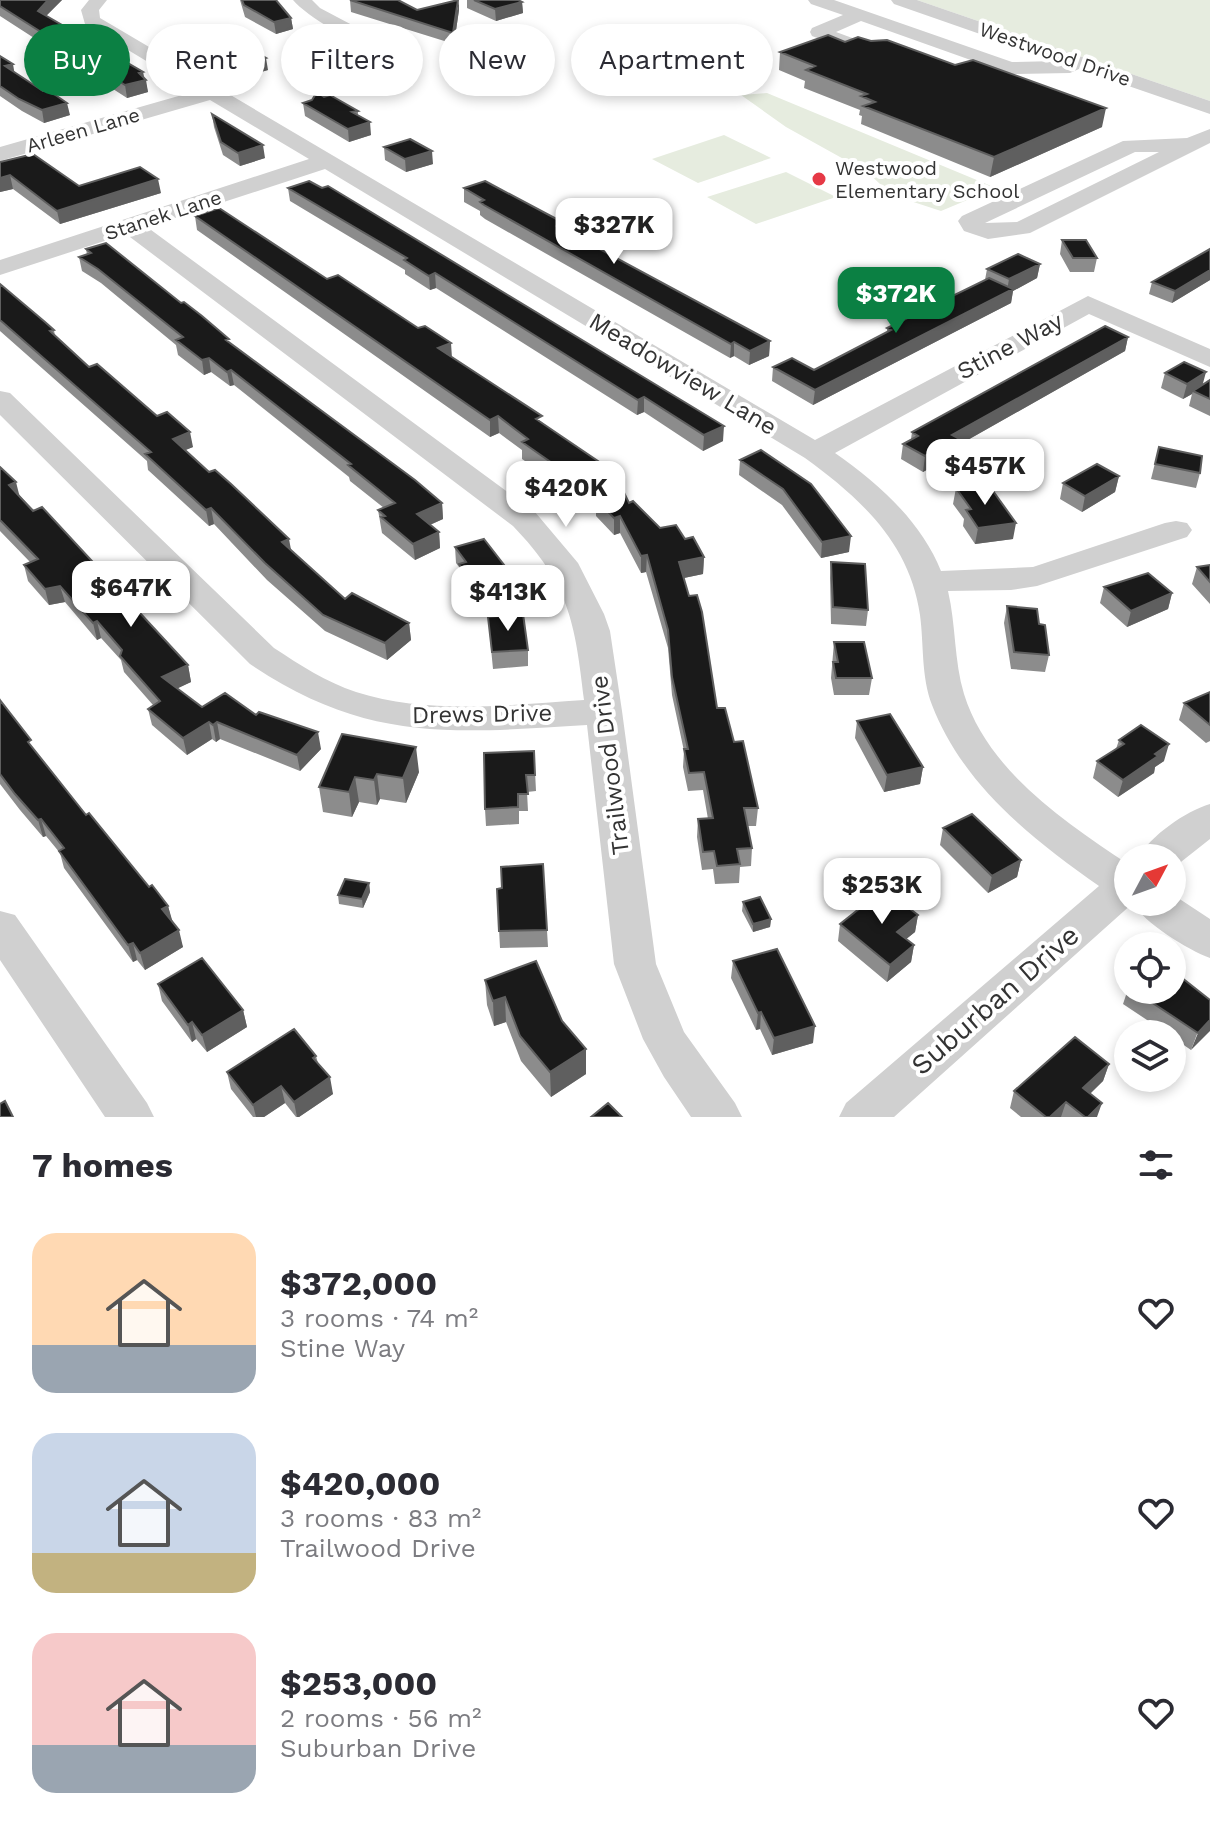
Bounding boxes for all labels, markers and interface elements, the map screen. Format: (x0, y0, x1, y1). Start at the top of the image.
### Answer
street label: Westwood Drive (976, 17, 1134, 91)
chip: Buy (24, 24, 130, 96)
chip: Rent (146, 24, 265, 96)
chip: Filters (281, 24, 423, 96)
chip: New (439, 24, 555, 96)
chip: Apartment (571, 24, 773, 96)
street label: Arleen Lane (23, 102, 143, 158)
place label: Westwood Elementary School (835, 156, 1019, 203)
marker: Westwood Elementary School (810, 170, 828, 188)
street label: Stanek Lane (102, 185, 224, 245)
pin: $327K (558, 198, 670, 266)
text: $327K (574, 209, 654, 239)
pin: $372K (840, 267, 952, 335)
text: $372K (856, 278, 936, 308)
street label: Stine Way (952, 306, 1068, 385)
street label: Meadowview Lane (584, 307, 782, 441)
pin: $457K (929, 439, 1041, 507)
text: $457K (944, 450, 1026, 480)
pin: $420K (510, 461, 622, 529)
text: $420K (524, 472, 608, 502)
pin: $647K (75, 561, 187, 629)
pin: $413K (452, 565, 564, 633)
text: $647K (90, 572, 172, 602)
text: $413K (469, 576, 547, 606)
street label: Trailwood Drive (585, 674, 635, 856)
street label: Drews Drive (412, 699, 552, 729)
north arrow (1114, 844, 1186, 916)
map controls (1114, 844, 1186, 1092)
pin: $253K (826, 858, 938, 926)
text: $253K (842, 869, 922, 899)
street label: Suburban Drive (904, 918, 1086, 1082)
button: locate (1114, 932, 1186, 1004)
button: layers (1114, 1020, 1186, 1092)
icon: filters (1134, 1143, 1178, 1187)
text: 7 homes (32, 1145, 173, 1185)
text: $372,000 (280, 1263, 437, 1303)
icon: home (96, 1265, 192, 1361)
icon: heart (1134, 1291, 1178, 1335)
text: 3 rooms · 74 m² (280, 1303, 478, 1333)
text: Stine Way (280, 1333, 405, 1363)
text: $420,000 (280, 1463, 440, 1503)
icon: home (96, 1465, 192, 1561)
icon: heart (1134, 1491, 1178, 1535)
text: 3 rooms · 83 m² (280, 1503, 481, 1533)
text: Trailwood Drive (280, 1533, 476, 1563)
text: $253,000 (280, 1663, 437, 1703)
icon: home (96, 1665, 192, 1761)
icon: heart (1134, 1691, 1178, 1735)
text: 2 rooms · 56 m² (280, 1703, 482, 1733)
text: Suburban Drive (280, 1733, 476, 1763)

